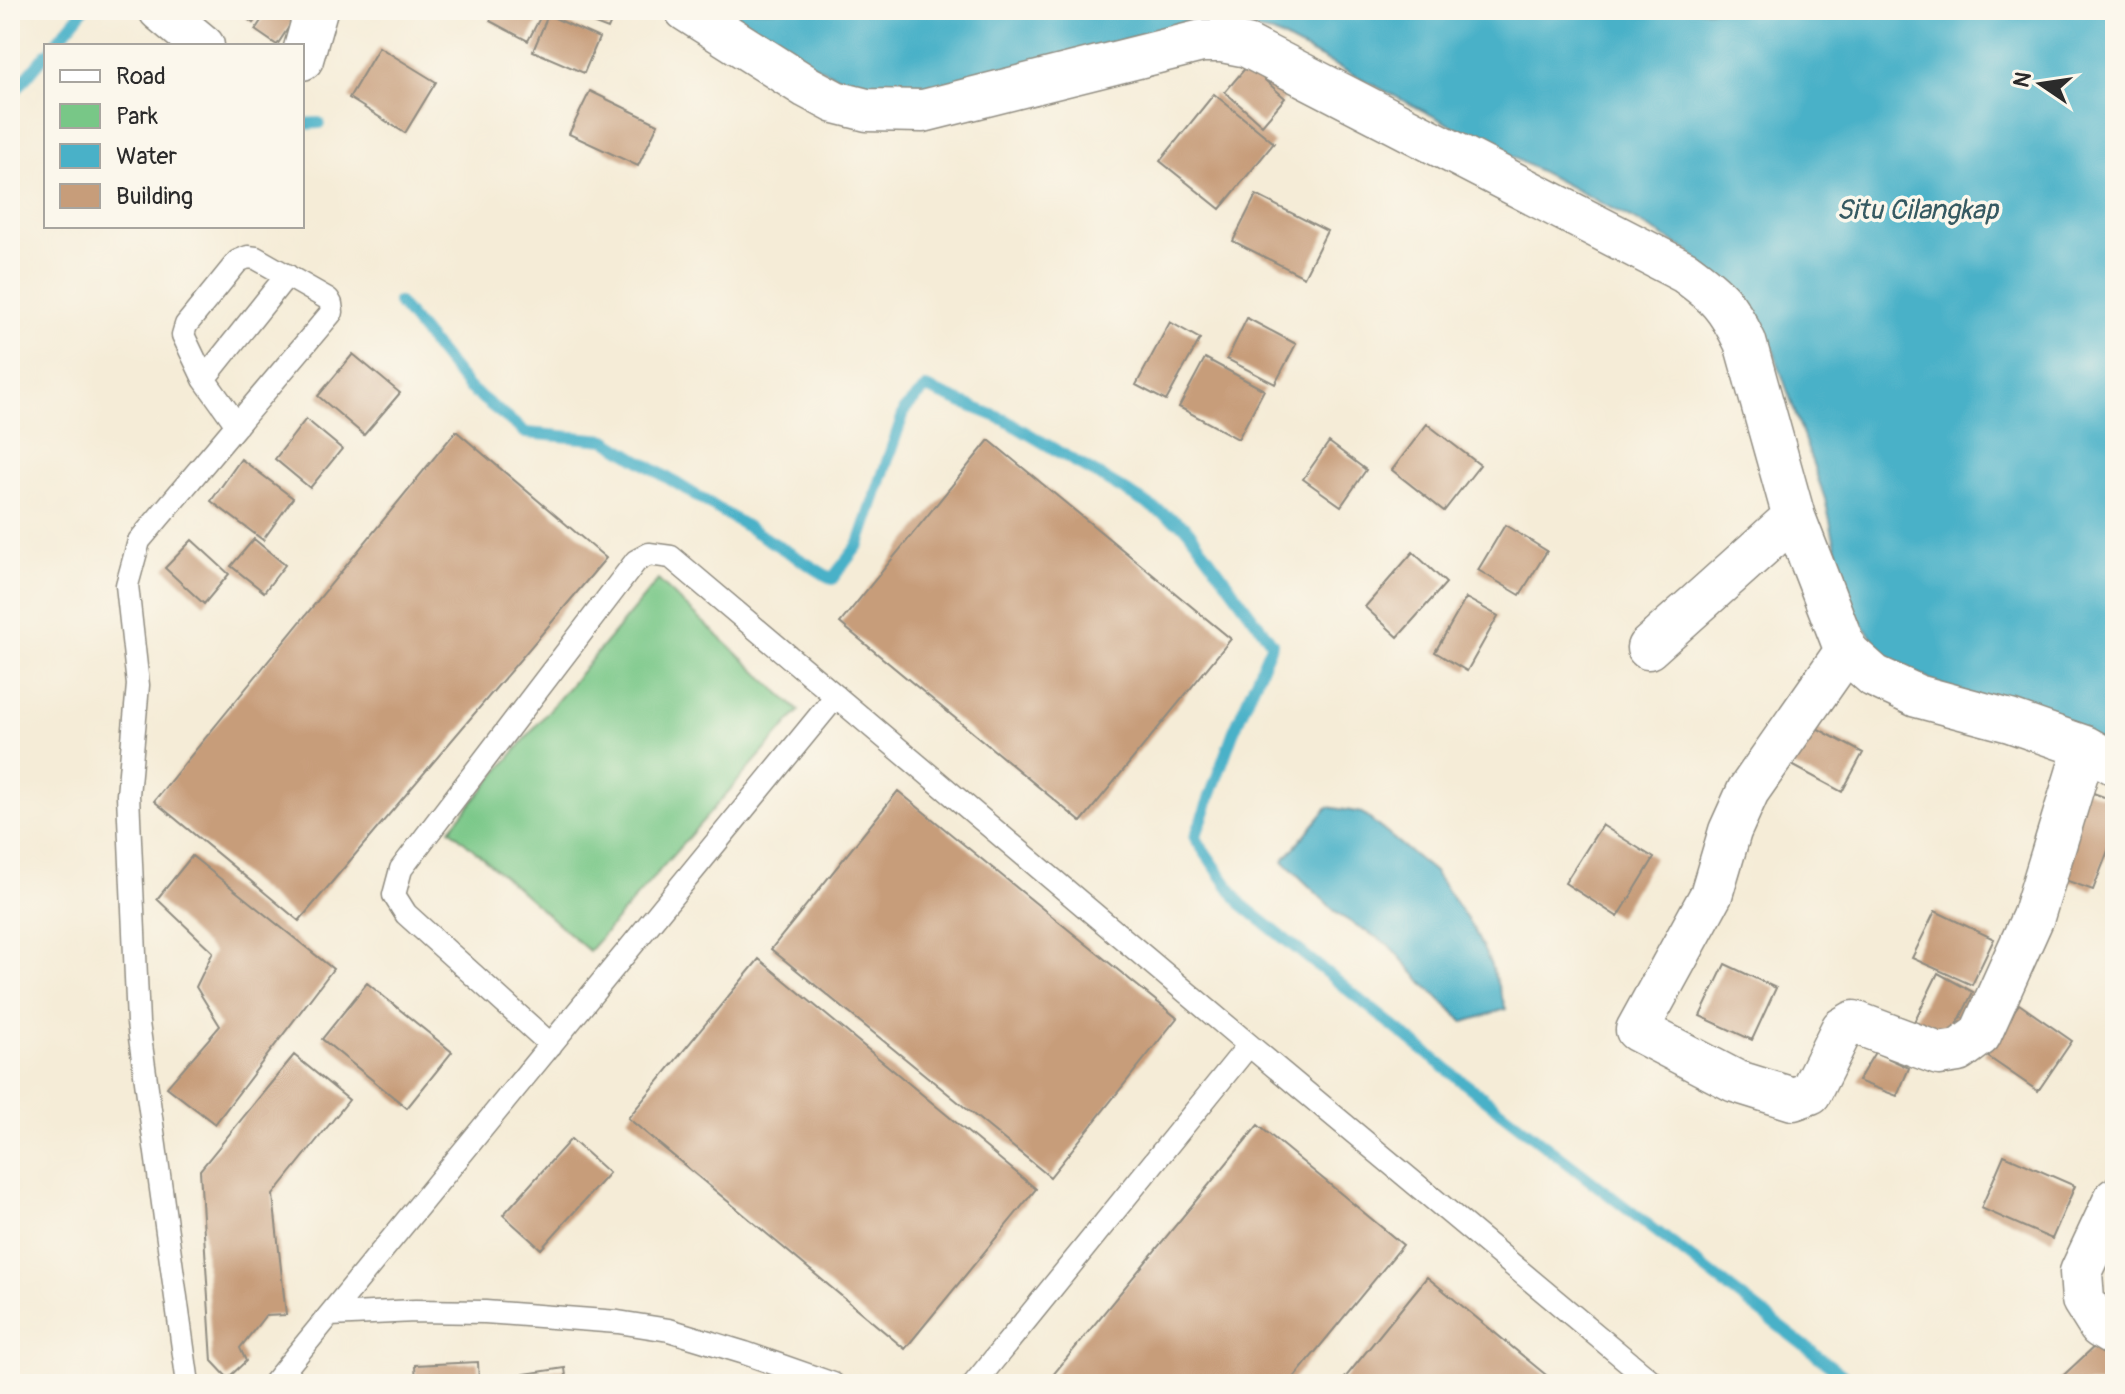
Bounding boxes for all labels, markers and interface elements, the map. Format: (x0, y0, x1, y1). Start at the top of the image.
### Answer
legend (44, 44, 304, 228)
north arrow (2001, 44, 2081, 124)
text: Road (116, 62, 166, 91)
text: N (2007, 69, 2038, 90)
text: Park (116, 102, 158, 131)
text: Water (116, 142, 177, 171)
text: Building (116, 182, 193, 211)
water label: Situ Cilangkap (1836, 193, 2000, 228)

